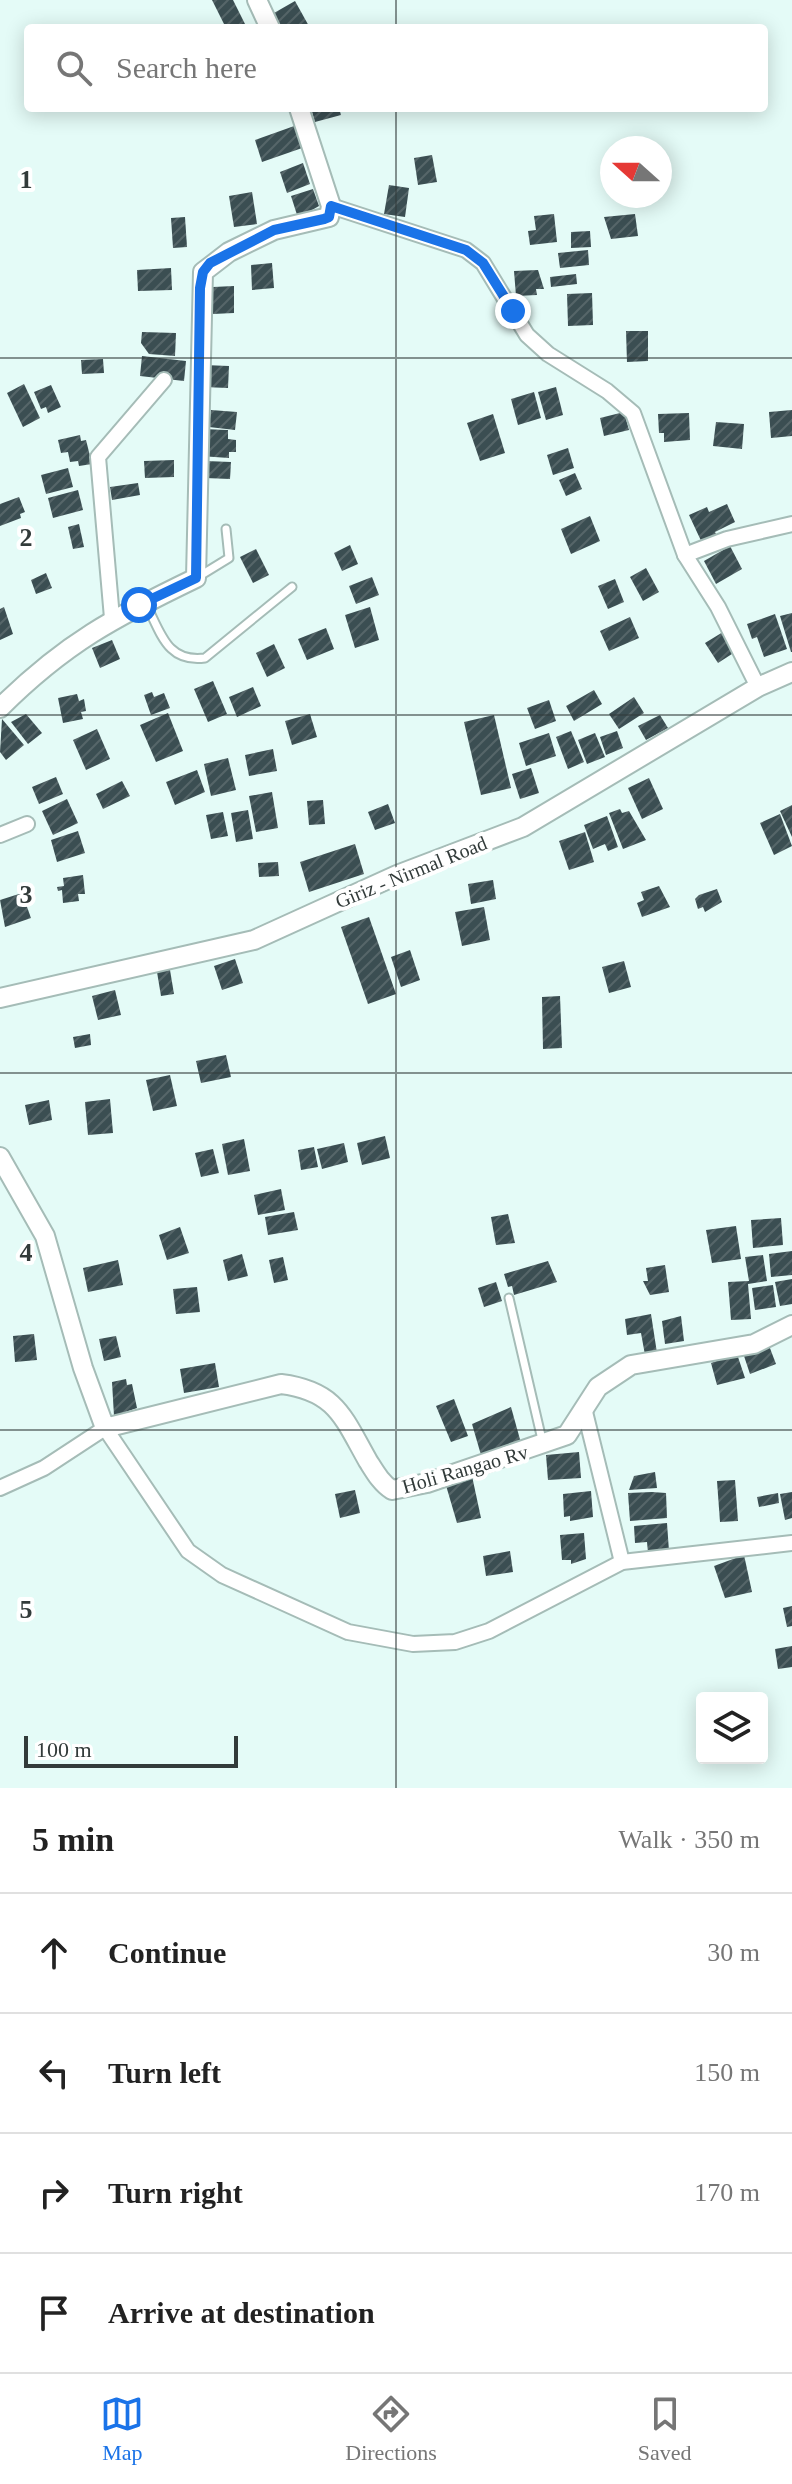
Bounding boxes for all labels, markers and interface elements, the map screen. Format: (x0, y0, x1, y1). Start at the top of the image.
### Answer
search box (24, 24, 768, 112)
icon: search (52, 46, 96, 90)
text: Search here (116, 51, 257, 84)
north arrow (600, 136, 672, 208)
text: 1 (20, 165, 33, 194)
route end (495, 293, 531, 329)
text: 2 (20, 523, 33, 552)
route start (121, 587, 157, 623)
street label: Giriz - Nirmal Road (332, 832, 490, 912)
text: 3 (20, 880, 33, 909)
text: 4 (20, 1238, 33, 1267)
street label: Holi Rangao Rv (399, 1441, 531, 1498)
text: 5 (20, 1595, 33, 1624)
map controls (696, 1692, 768, 1764)
button: layers (696, 1692, 768, 1764)
scale bar (24, 1732, 238, 1768)
text: 100 m (36, 1737, 92, 1762)
text: 5 min (32, 1821, 114, 1858)
text: Walk · 350 m (618, 1825, 760, 1854)
icon: ahead (32, 1931, 76, 1975)
text: Continue (108, 1936, 226, 1969)
text: 30 m (707, 1938, 760, 1967)
icon: left (32, 2051, 76, 2095)
text: Turn left (108, 2056, 221, 2089)
text: 150 m (694, 2058, 760, 2087)
icon: right (32, 2171, 76, 2215)
text: Turn right (108, 2176, 243, 2209)
text: 170 m (694, 2178, 760, 2207)
icon: arrive (32, 2291, 76, 2335)
text: Arrive at destination (108, 2296, 375, 2329)
tab: Map (100, 2392, 144, 2466)
tab: Directions (345, 2392, 437, 2466)
tab: Saved (638, 2392, 692, 2466)

